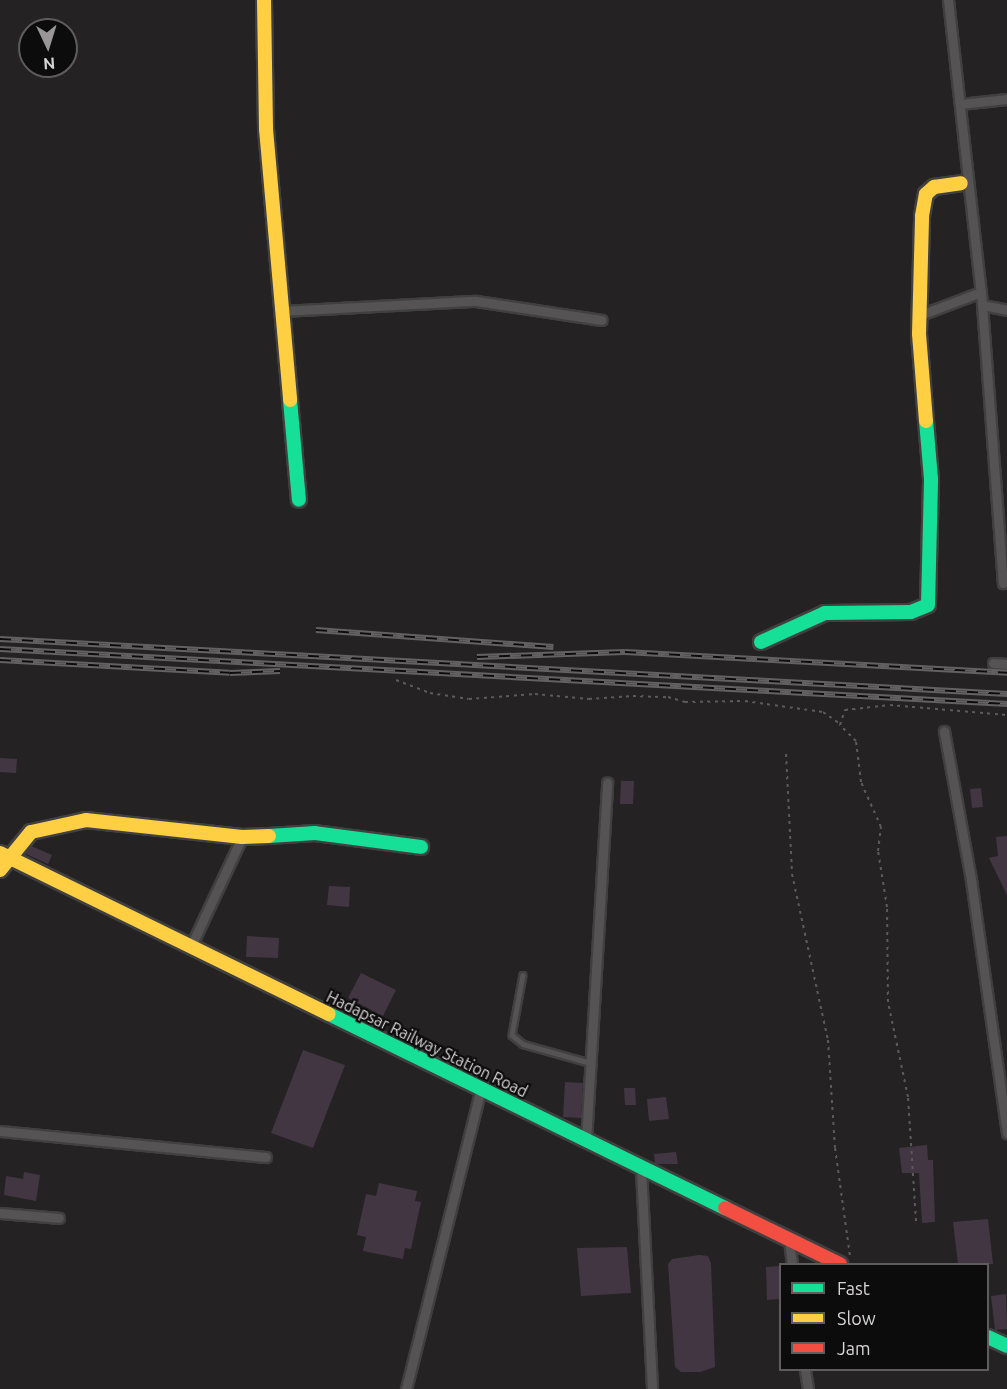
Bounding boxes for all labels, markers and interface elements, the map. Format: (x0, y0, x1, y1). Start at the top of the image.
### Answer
north arrow (18, 18, 78, 78)
text: N (43, 55, 56, 73)
street label: Hadapsar Railway Station Road (323, 987, 531, 1101)
legend (779, 1263, 989, 1371)
text: Fast (837, 1278, 870, 1298)
text: Slow (837, 1308, 876, 1328)
text: Jam (837, 1338, 871, 1358)

